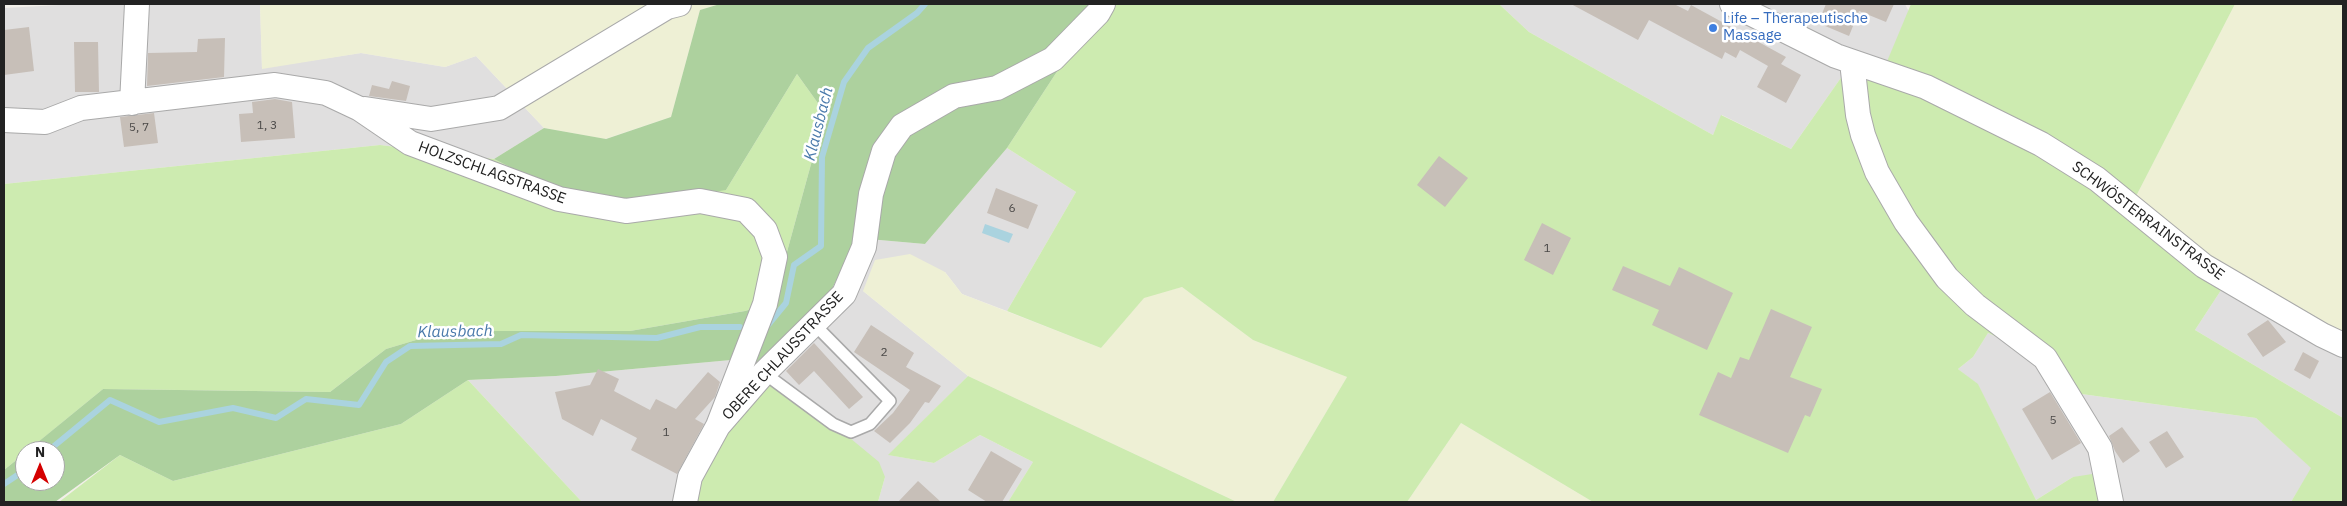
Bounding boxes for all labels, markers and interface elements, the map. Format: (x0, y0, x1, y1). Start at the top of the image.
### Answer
place label: Life – Therapeutische Massage (1723, 10, 1868, 45)
marker: Life – Therapeutische Massage (1707, 22, 1719, 34)
water label: Klausbach (801, 85, 837, 163)
house number: 1, 3 (257, 119, 277, 133)
house number: 5, 7 (129, 121, 149, 135)
street label: HOLZSCHLAGSTRASSE (416, 138, 568, 208)
street label: SCHWÖSTERRAINSTRASSE (2068, 158, 2228, 284)
house number: 6 (1008, 202, 1016, 216)
house number: 1 (1543, 242, 1551, 256)
street label: OBERE CHLAUSSTRASSE (719, 288, 847, 424)
water label: Klausbach (417, 322, 493, 342)
house number: 2 (880, 346, 888, 360)
house number: 5 (2049, 414, 2057, 428)
house number: 1 (662, 426, 670, 440)
north arrow (15, 441, 65, 491)
text: N (35, 443, 45, 461)

